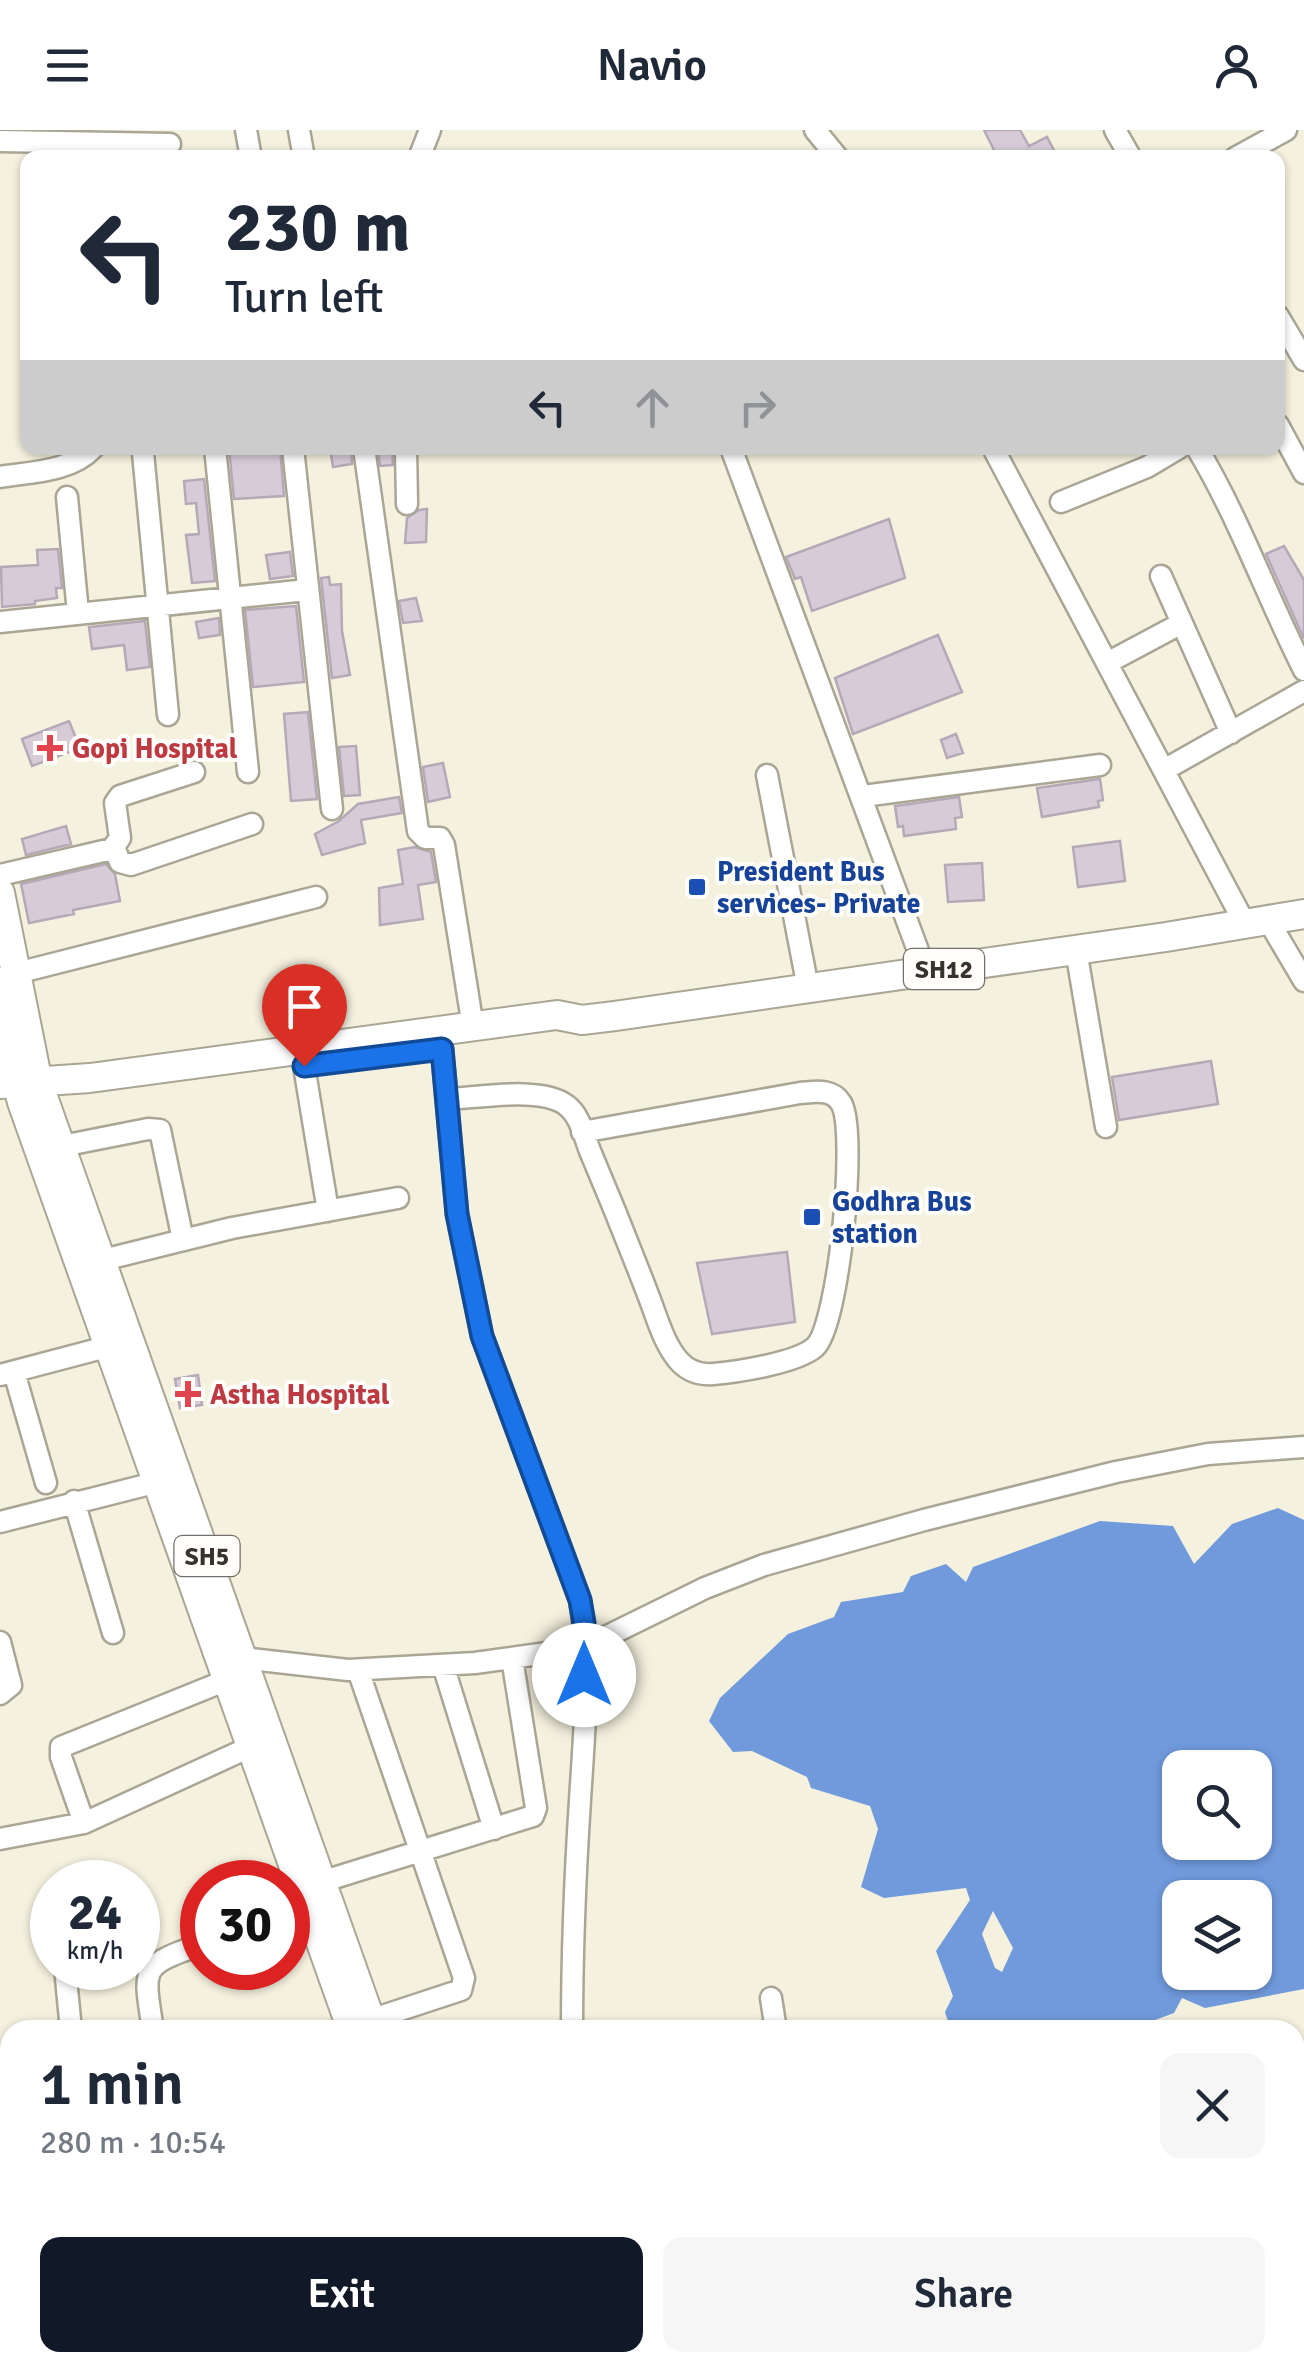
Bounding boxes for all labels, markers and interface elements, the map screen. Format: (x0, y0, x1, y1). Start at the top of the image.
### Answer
icon: menu (40, 38, 95, 93)
text: Navio (597, 38, 707, 93)
icon: person (1209, 38, 1264, 93)
text: 230 m (225, 184, 410, 270)
icon: left (60, 190, 190, 320)
text: Turn left (225, 270, 384, 325)
icon: left (520, 380, 575, 435)
icon: ahead (625, 380, 680, 435)
icon: right (730, 380, 785, 435)
place label: Gopi Hospital (72, 732, 238, 766)
marker: Gopi Hospital (37, 735, 63, 761)
place label: President Bus services- Private (717, 855, 920, 921)
marker: President Bus services- Private (686, 876, 708, 898)
road number: SH12 (904, 949, 984, 989)
pin (262, 964, 347, 1067)
icon: arrive (277, 979, 332, 1034)
place label: Godhra Bus station (832, 1185, 972, 1251)
marker: Godhra Bus station (801, 1206, 823, 1228)
place label: Astha Hospital (210, 1378, 390, 1412)
marker: Astha Hospital (175, 1381, 201, 1407)
road number: SH5 (174, 1536, 240, 1576)
position arrow (532, 1623, 636, 1727)
map controls (1162, 1750, 1272, 1990)
button: search (1162, 1750, 1272, 1860)
speed limit sign: 30 (180, 1860, 310, 1990)
button: layers (1162, 1880, 1272, 1990)
text: 24 (68, 1882, 122, 1944)
text: km/h (67, 1935, 123, 1966)
text: 1 min (40, 2048, 184, 2122)
button: close (1160, 2053, 1265, 2158)
text: 280 m · 10:54 (40, 2123, 226, 2162)
button: Exit (40, 2237, 643, 2352)
button: Share (663, 2237, 1265, 2352)

